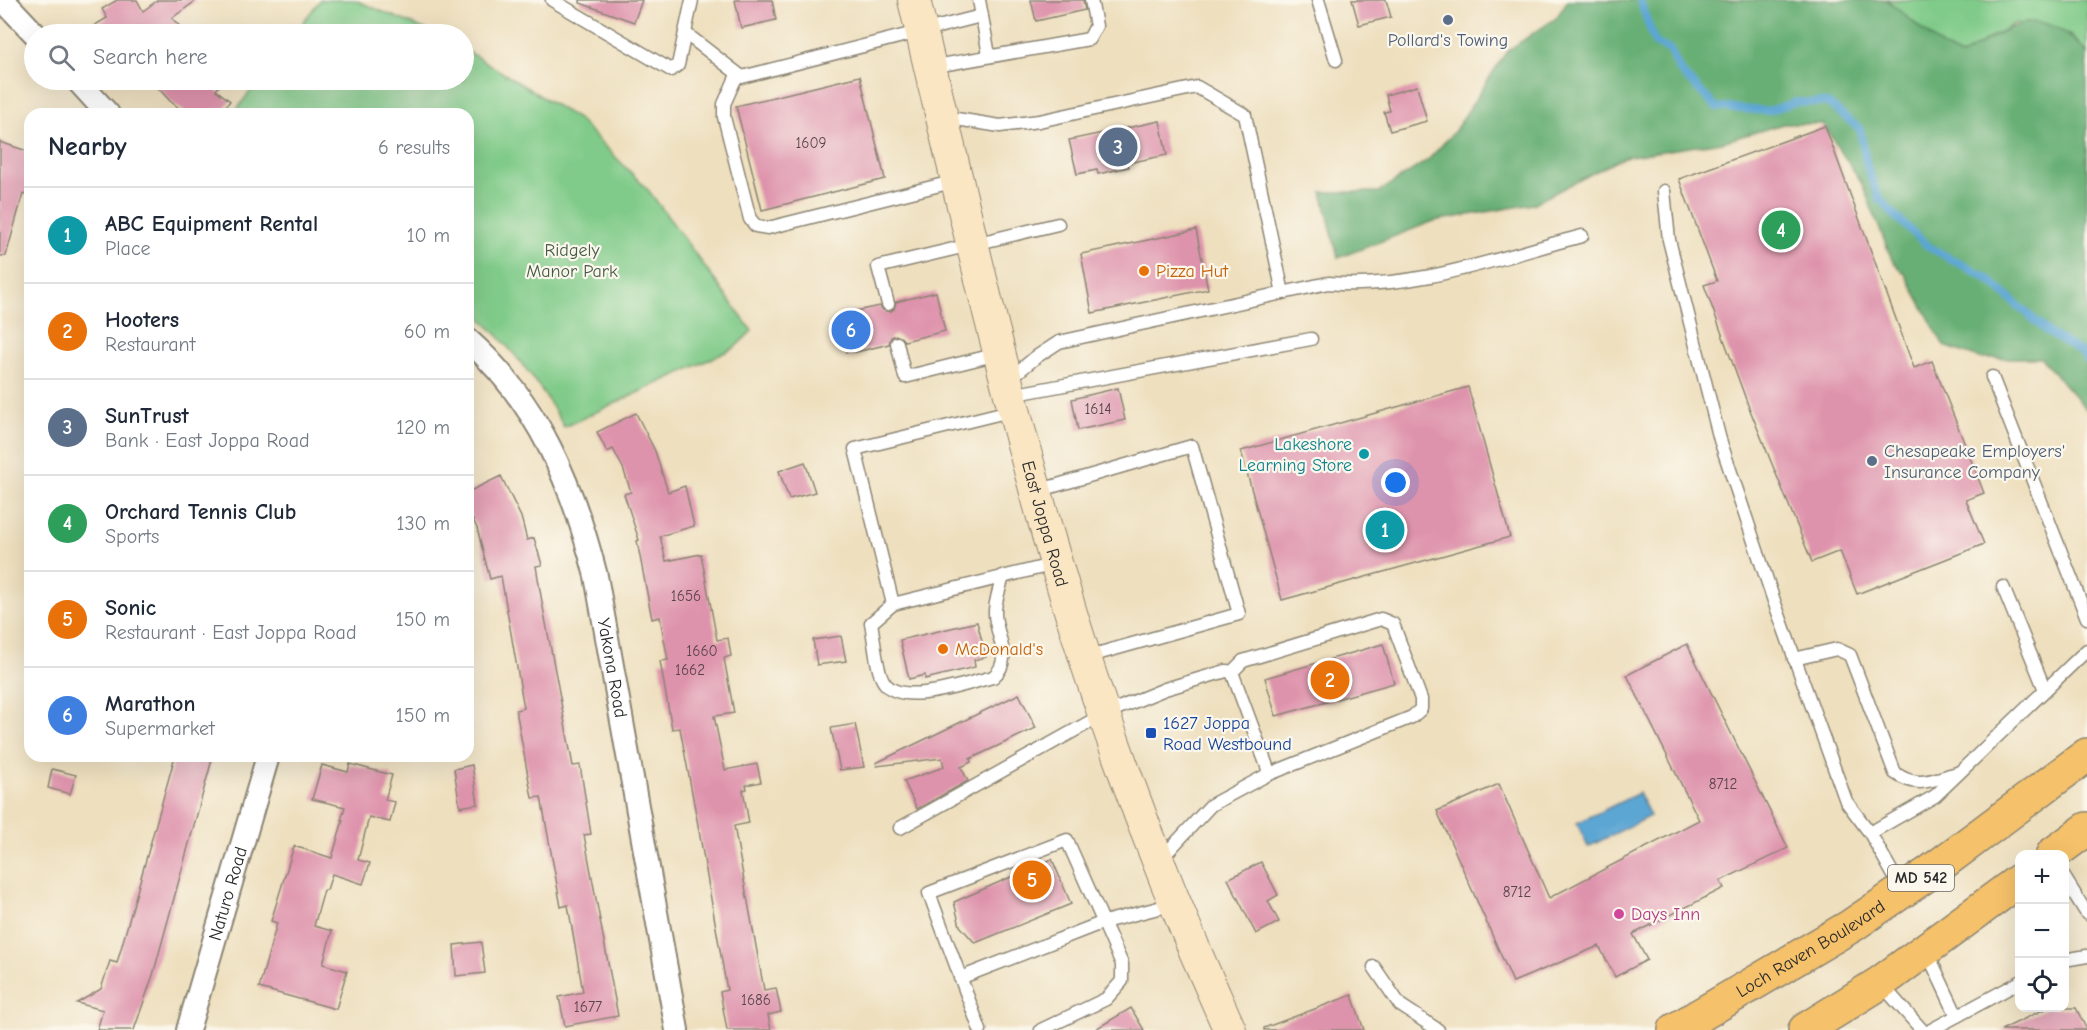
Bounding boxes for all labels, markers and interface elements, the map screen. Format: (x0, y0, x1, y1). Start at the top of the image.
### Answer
marker: Pollard's Towing (1441, 13, 1455, 27)
search box (24, 24, 474, 90)
place label: Pollard's Towing (1388, 30, 1508, 51)
icon: search (45, 41, 78, 74)
text: Search here (93, 44, 208, 70)
pin: 3 (1098, 124, 1138, 170)
text: Nearby (48, 132, 127, 162)
house number: 1609 (795, 134, 827, 152)
text: 6 results (378, 136, 450, 159)
pin: 4 (1762, 208, 1800, 252)
text: ABC Equipment Rental (105, 211, 318, 237)
text: 1 (64, 224, 71, 247)
text: 10 m (407, 224, 450, 247)
text: Place (105, 237, 151, 260)
park label: Ridgely Manor Park (526, 240, 618, 282)
place label: Pizza Hut (1156, 261, 1229, 282)
marker: Pizza Hut (1137, 264, 1151, 278)
text: Hooters (105, 307, 179, 333)
pin: 6 (832, 308, 870, 352)
text: 2 (63, 320, 72, 343)
text: 60 m (404, 320, 450, 343)
text: Restaurant (105, 333, 195, 356)
house number: 1614 (1084, 400, 1112, 418)
text: SunTrust (105, 403, 189, 429)
text: 3 (63, 416, 72, 439)
text: 120 m (396, 416, 450, 439)
text: Bank · East Joppa Road (105, 429, 310, 452)
place label: Lakeshore Learning Store (1238, 434, 1352, 476)
place label: Chesapeake Employers' Insurance Company (1884, 441, 2065, 483)
marker: Lakeshore Learning Store (1357, 447, 1371, 461)
marker: Chesapeake Employers' Insurance Company (1865, 454, 1879, 468)
street label: East Joppa Road (1017, 459, 1073, 589)
your location (1381, 468, 1410, 497)
text: Orchard Tennis Club (105, 499, 296, 525)
pin: 1 (1366, 508, 1404, 552)
text: 4 (63, 512, 72, 535)
text: 130 m (397, 512, 450, 535)
text: Sports (105, 525, 159, 548)
house number: 1656 (671, 587, 701, 605)
text: Sonic (105, 595, 156, 621)
text: 5 (62, 608, 73, 631)
text: 150 m (396, 608, 450, 631)
street label: Yakona Road (593, 616, 632, 719)
text: Restaurant · East Joppa Road (105, 621, 356, 644)
place label: McDonald's (955, 639, 1043, 660)
house number: 1660 (686, 642, 718, 660)
marker: McDonald's (936, 642, 950, 656)
pin: 2 (1310, 658, 1350, 702)
house number: 1662 (675, 661, 705, 679)
text: Marathon (105, 691, 195, 717)
text: 6 (62, 704, 73, 727)
text: 150 m (396, 704, 450, 727)
place label: 1627 Joppa Road Westbound (1163, 713, 1292, 755)
text: Supermarket (105, 717, 215, 740)
marker: 1627 Joppa Road Westbound (1144, 726, 1158, 740)
house number: 8712 (1709, 775, 1737, 793)
street label: Naturo Road (204, 844, 251, 943)
map controls (2015, 850, 2069, 1012)
button: + (2015, 850, 2069, 904)
pin: 5 (1012, 858, 1052, 902)
road number: MD 542 (1888, 865, 1954, 891)
house number: 8712 (1503, 883, 1531, 901)
street label: Loch Raven Boulevard (1732, 896, 1889, 1002)
place label: Days Inn (1631, 904, 1700, 925)
button: − (2015, 904, 2069, 958)
marker: Days Inn (1612, 907, 1626, 921)
button: locate (2015, 958, 2069, 1012)
house number: 1686 (741, 991, 771, 1009)
house number: 1677 (574, 998, 602, 1016)

